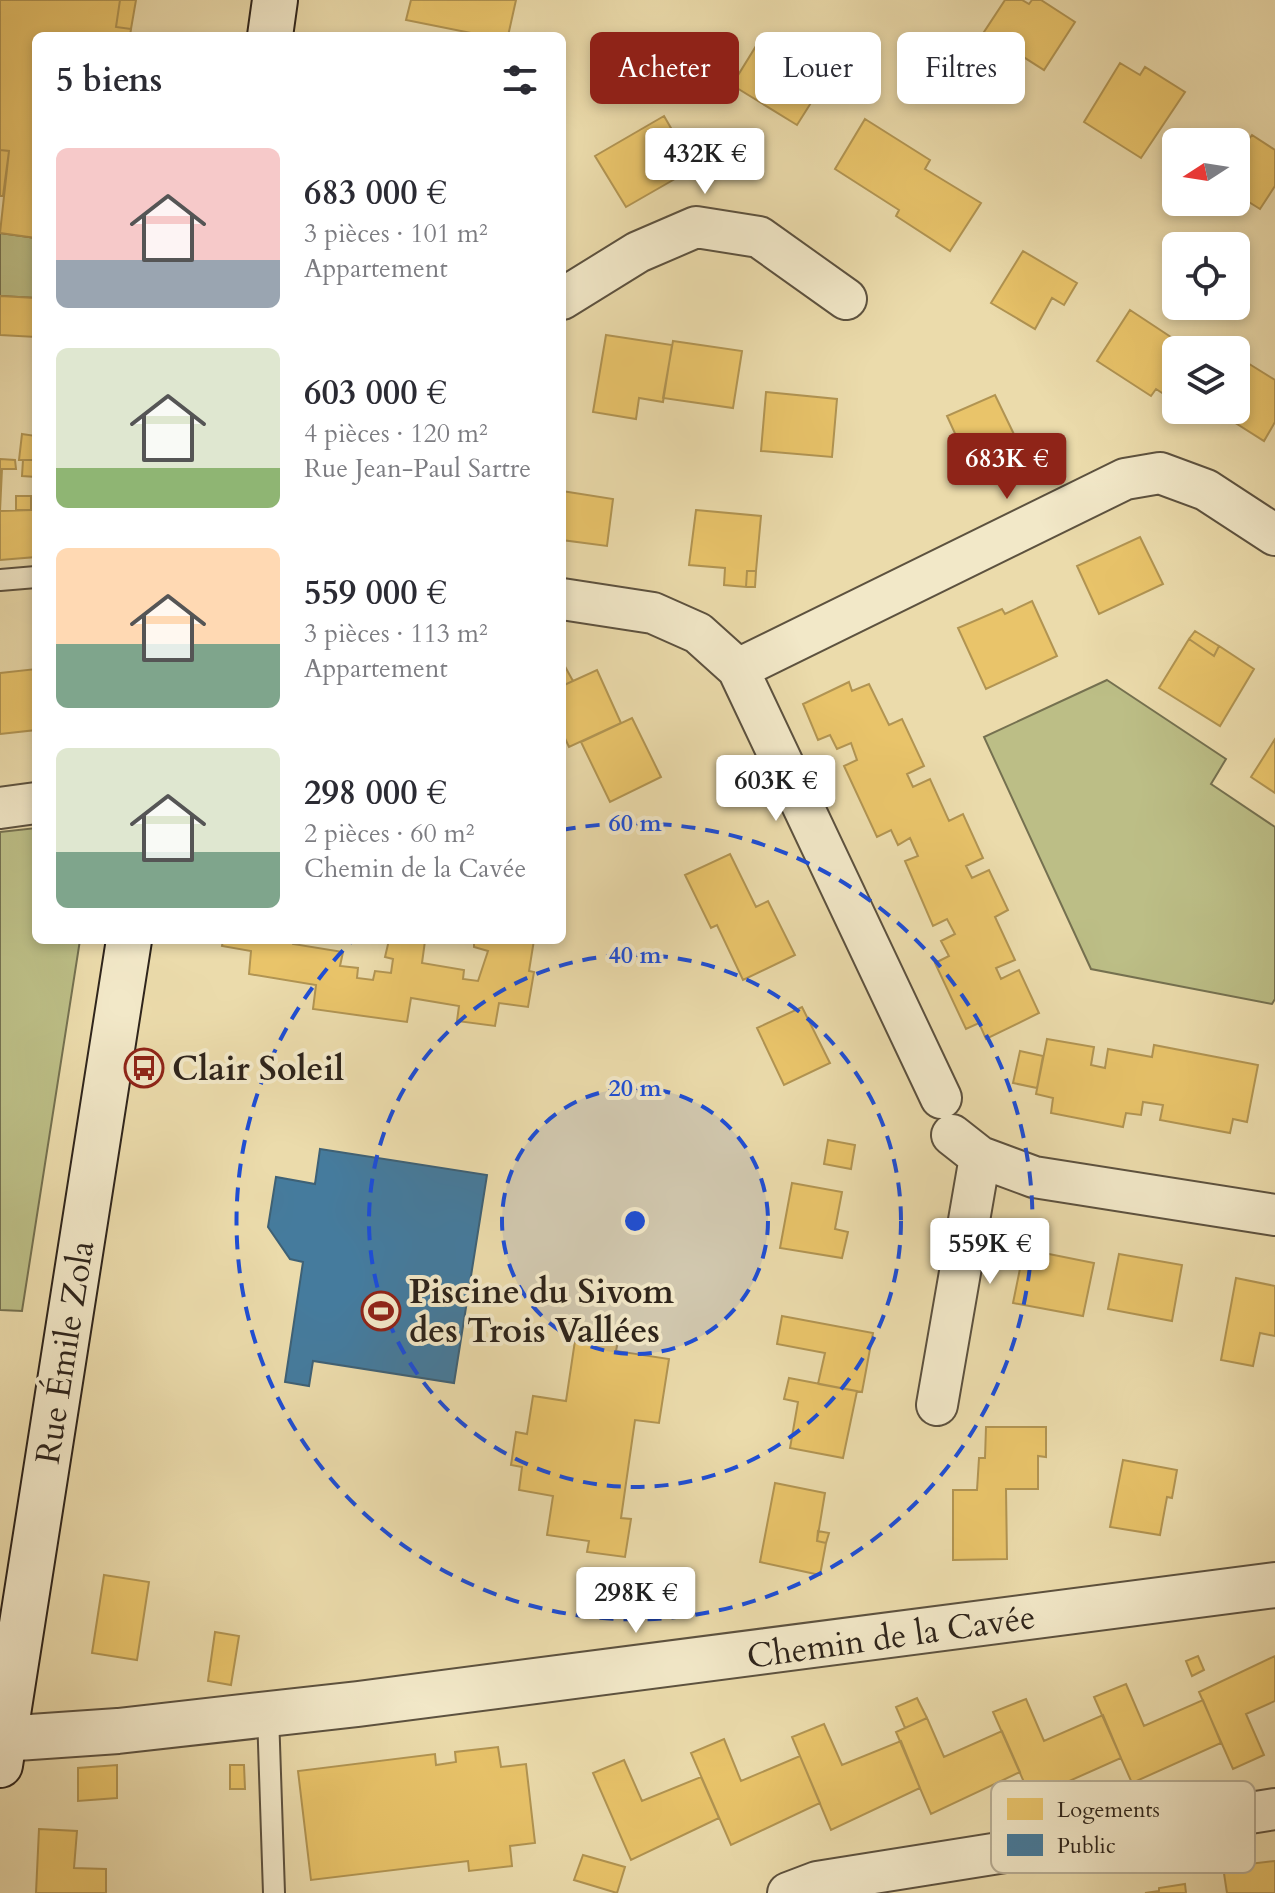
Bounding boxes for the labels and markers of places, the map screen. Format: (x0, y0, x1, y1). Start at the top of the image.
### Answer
pin: 432K € (640, 128, 770, 196)
pin: 683K € (942, 433, 1072, 501)
pin: 603K € (711, 755, 841, 823)
place label: Clair Soleil (172, 1046, 344, 1092)
bus stop icon: Clair Soleil (123, 1047, 165, 1089)
centre of rings (621, 1207, 649, 1235)
pin: 559K € (925, 1218, 1055, 1286)
place label: Piscine du Sivom des Trois Vallées (409, 1269, 675, 1354)
sports icon: Piscine du Sivom des Trois Vallées (360, 1290, 402, 1332)
pin: 298K € (571, 1567, 701, 1635)

